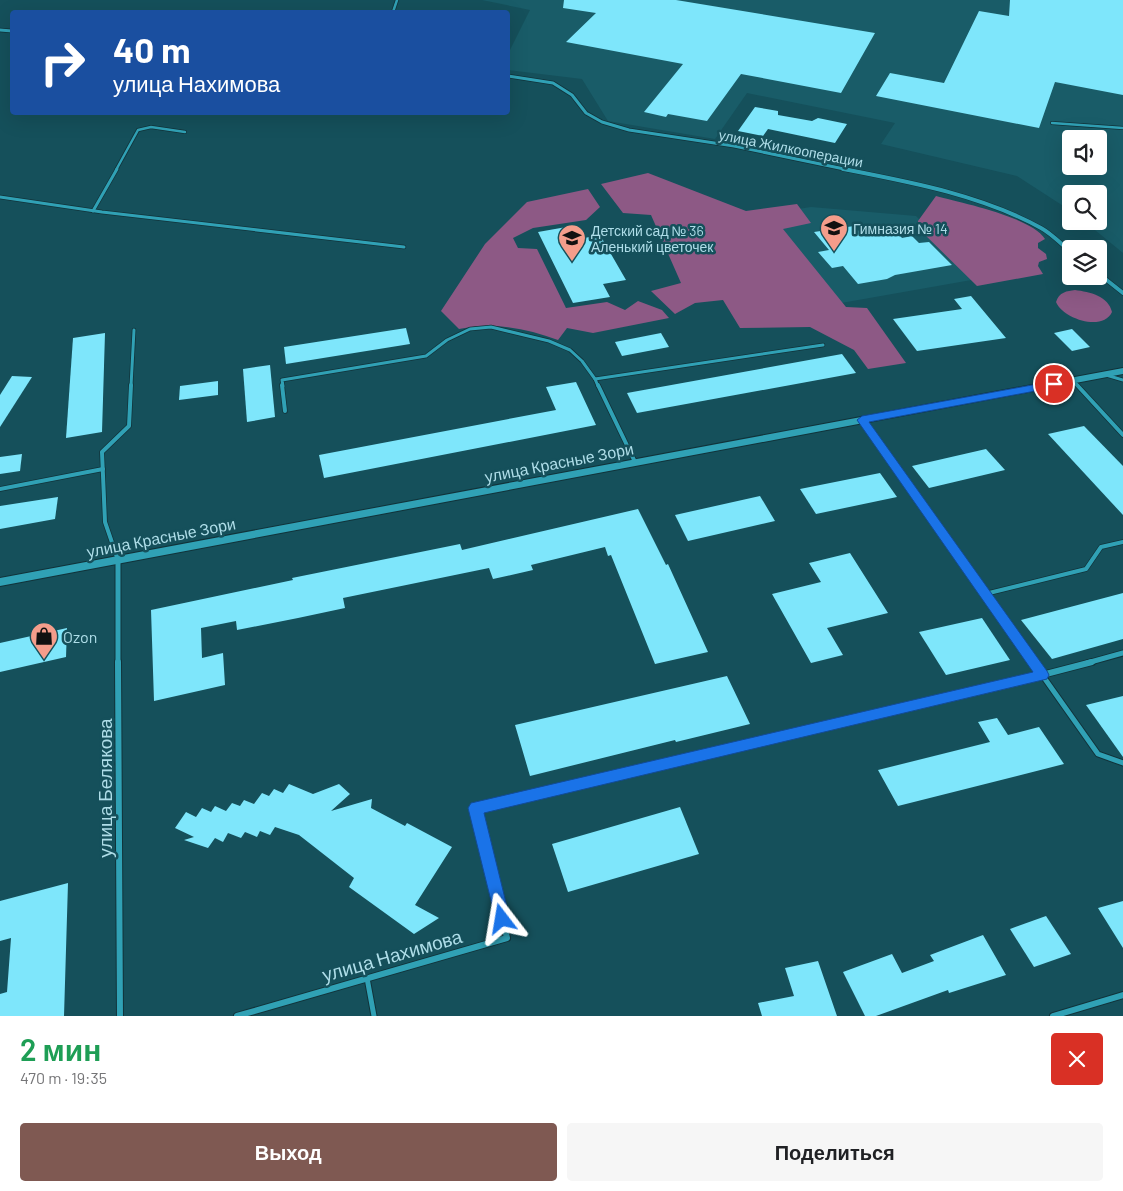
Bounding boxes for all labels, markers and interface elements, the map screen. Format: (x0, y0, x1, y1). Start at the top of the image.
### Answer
text: 40 m (113, 28, 190, 70)
icon: right (30, 30, 95, 95)
text: улица Нахимова (113, 70, 280, 96)
street label: улица Жилкооперации (717, 126, 865, 170)
map controls (1062, 130, 1107, 285)
button: sound (1062, 130, 1107, 175)
button: search (1062, 185, 1107, 230)
school or university icon: Гимназия № 14 (819, 213, 849, 252)
place label: Гимназия № 14 (853, 220, 948, 237)
place label: Детский сад № 36 Аленький цветочек (591, 222, 714, 255)
school or university icon: Детский сад № 36 Аленький цветочек (557, 223, 587, 262)
button: layers (1062, 240, 1107, 285)
pin (1033, 363, 1075, 405)
icon: arrive (1040, 370, 1068, 398)
street label: улица Красные Зори (483, 438, 635, 486)
street label: улица Красные Зори (85, 513, 237, 561)
shop icon: Ozon (29, 621, 59, 660)
place label: Ozon (63, 627, 97, 646)
street label: улица Белякова (93, 718, 116, 858)
position arrow (475, 892, 527, 944)
street label: улица Нахимова (319, 924, 465, 986)
text: 2 мин (20, 1031, 101, 1067)
button: close (1051, 1033, 1103, 1085)
text: 470 m · 19:35 (20, 1068, 107, 1087)
button: Выход (20, 1123, 557, 1181)
button: Поделиться (567, 1123, 1103, 1181)

